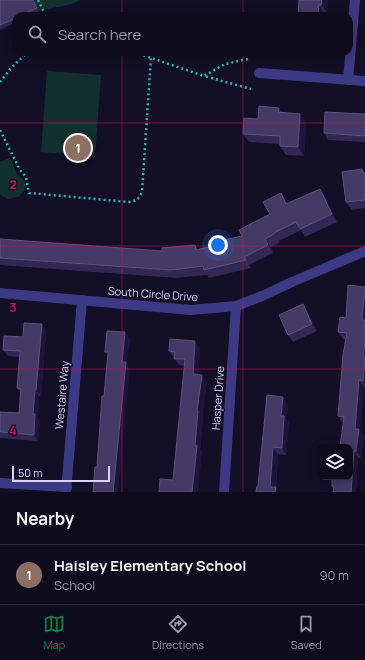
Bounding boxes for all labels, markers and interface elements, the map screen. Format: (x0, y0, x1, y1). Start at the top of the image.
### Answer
search box (12, 12, 353, 56)
icon: search (26, 23, 48, 45)
text: Search here (58, 24, 141, 45)
pin: 1 (65, 133, 91, 163)
text: 2 (9, 175, 17, 193)
your location (208, 235, 228, 255)
street label: South Circle Drive (108, 283, 199, 304)
text: 3 (9, 298, 17, 316)
street label: Westaire Way (51, 360, 72, 430)
street label: Hasper Drive (208, 365, 227, 431)
text: 4 (9, 421, 17, 439)
map controls (317, 444, 353, 480)
button: layers (317, 444, 353, 480)
scale bar (12, 464, 110, 483)
text: 50 m (18, 465, 43, 480)
text: Nearby (16, 507, 74, 530)
text: Haisley Elementary School (54, 555, 247, 576)
text: 1 (26, 566, 32, 584)
text: 90 m (319, 566, 349, 584)
text: School (54, 576, 95, 594)
tab: Map (43, 613, 65, 652)
tab: Directions (152, 613, 204, 652)
tab: Saved (291, 613, 322, 652)

